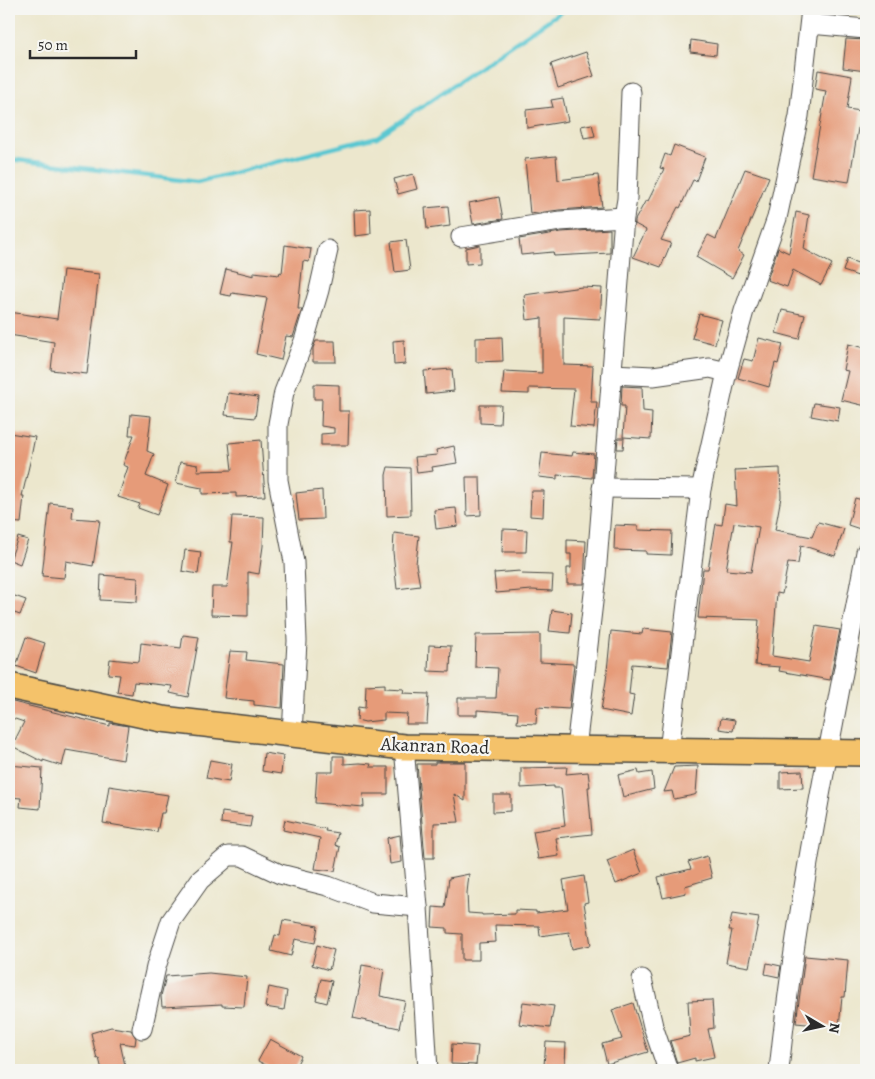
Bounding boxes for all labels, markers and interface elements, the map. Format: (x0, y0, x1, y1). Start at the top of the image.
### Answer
scale bar (30, 28, 136, 60)
text: 50 m (38, 35, 68, 55)
street label: Akanran Road (379, 731, 491, 761)
north arrow (798, 1002, 848, 1052)
text: N (824, 1021, 845, 1034)

